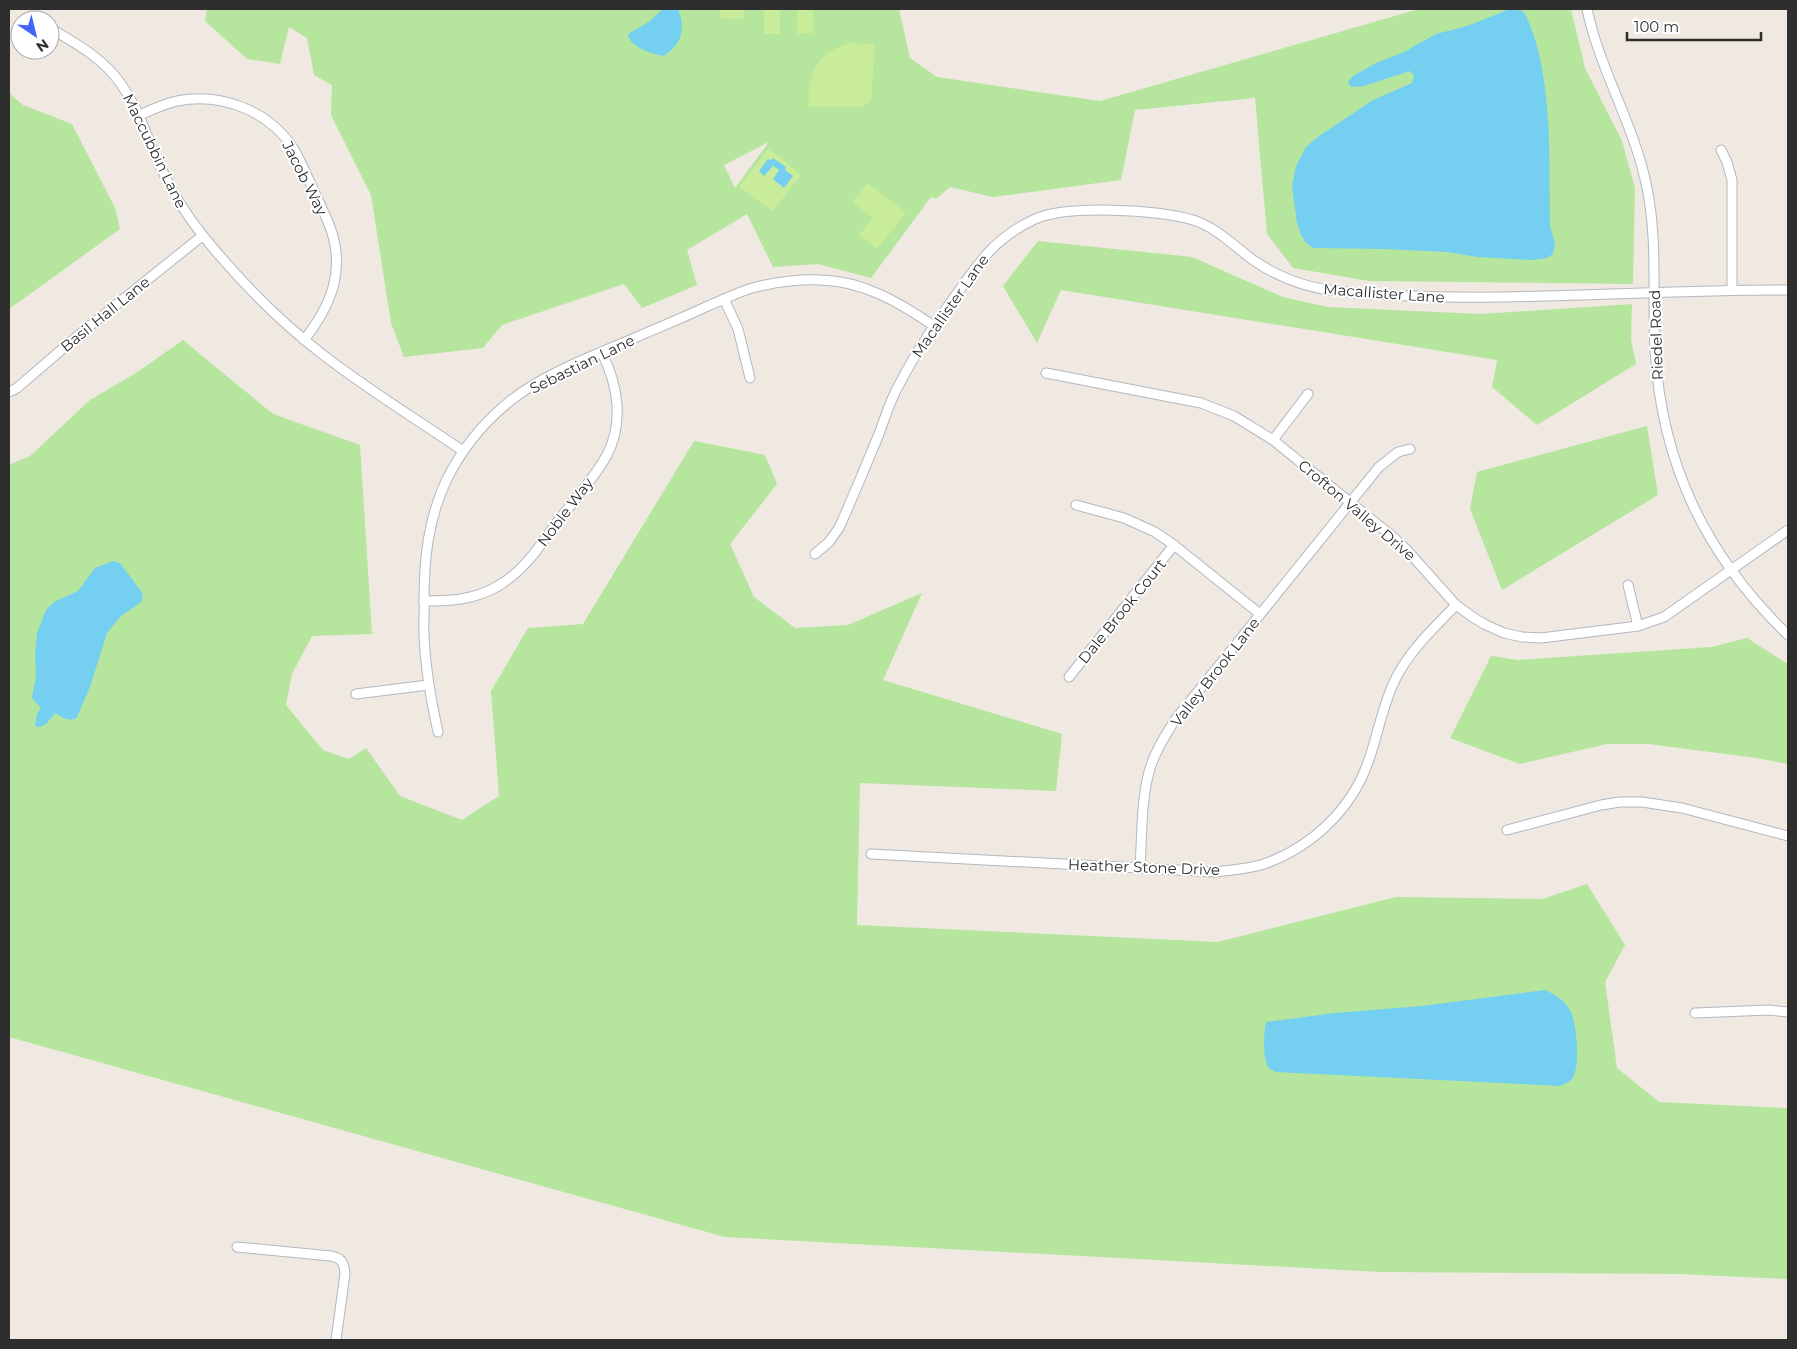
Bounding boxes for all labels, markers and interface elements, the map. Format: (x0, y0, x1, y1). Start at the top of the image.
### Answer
north arrow (10, 10, 60, 60)
scale bar (1627, 10, 1761, 42)
text: 100 m (1634, 17, 1679, 36)
text: N (33, 35, 52, 56)
street label: Maccubbin Lane (119, 91, 191, 211)
street label: Jacob Way (278, 137, 332, 219)
street label: Macallister Lane (907, 251, 993, 361)
street label: Basil Hall Lane (57, 272, 153, 356)
street label: Macallister Lane (1323, 279, 1445, 307)
street label: Riedel Road (1645, 290, 1667, 380)
street label: Sebastian Lane (526, 330, 638, 398)
street label: Crofton Valley Drive (1295, 455, 1419, 565)
street label: Noble Way (533, 473, 598, 550)
street label: Dale Brook Court (1074, 555, 1170, 667)
street label: Valley Brook Lane (1166, 614, 1264, 730)
street label: Heather Stone Drive (1068, 855, 1220, 879)

